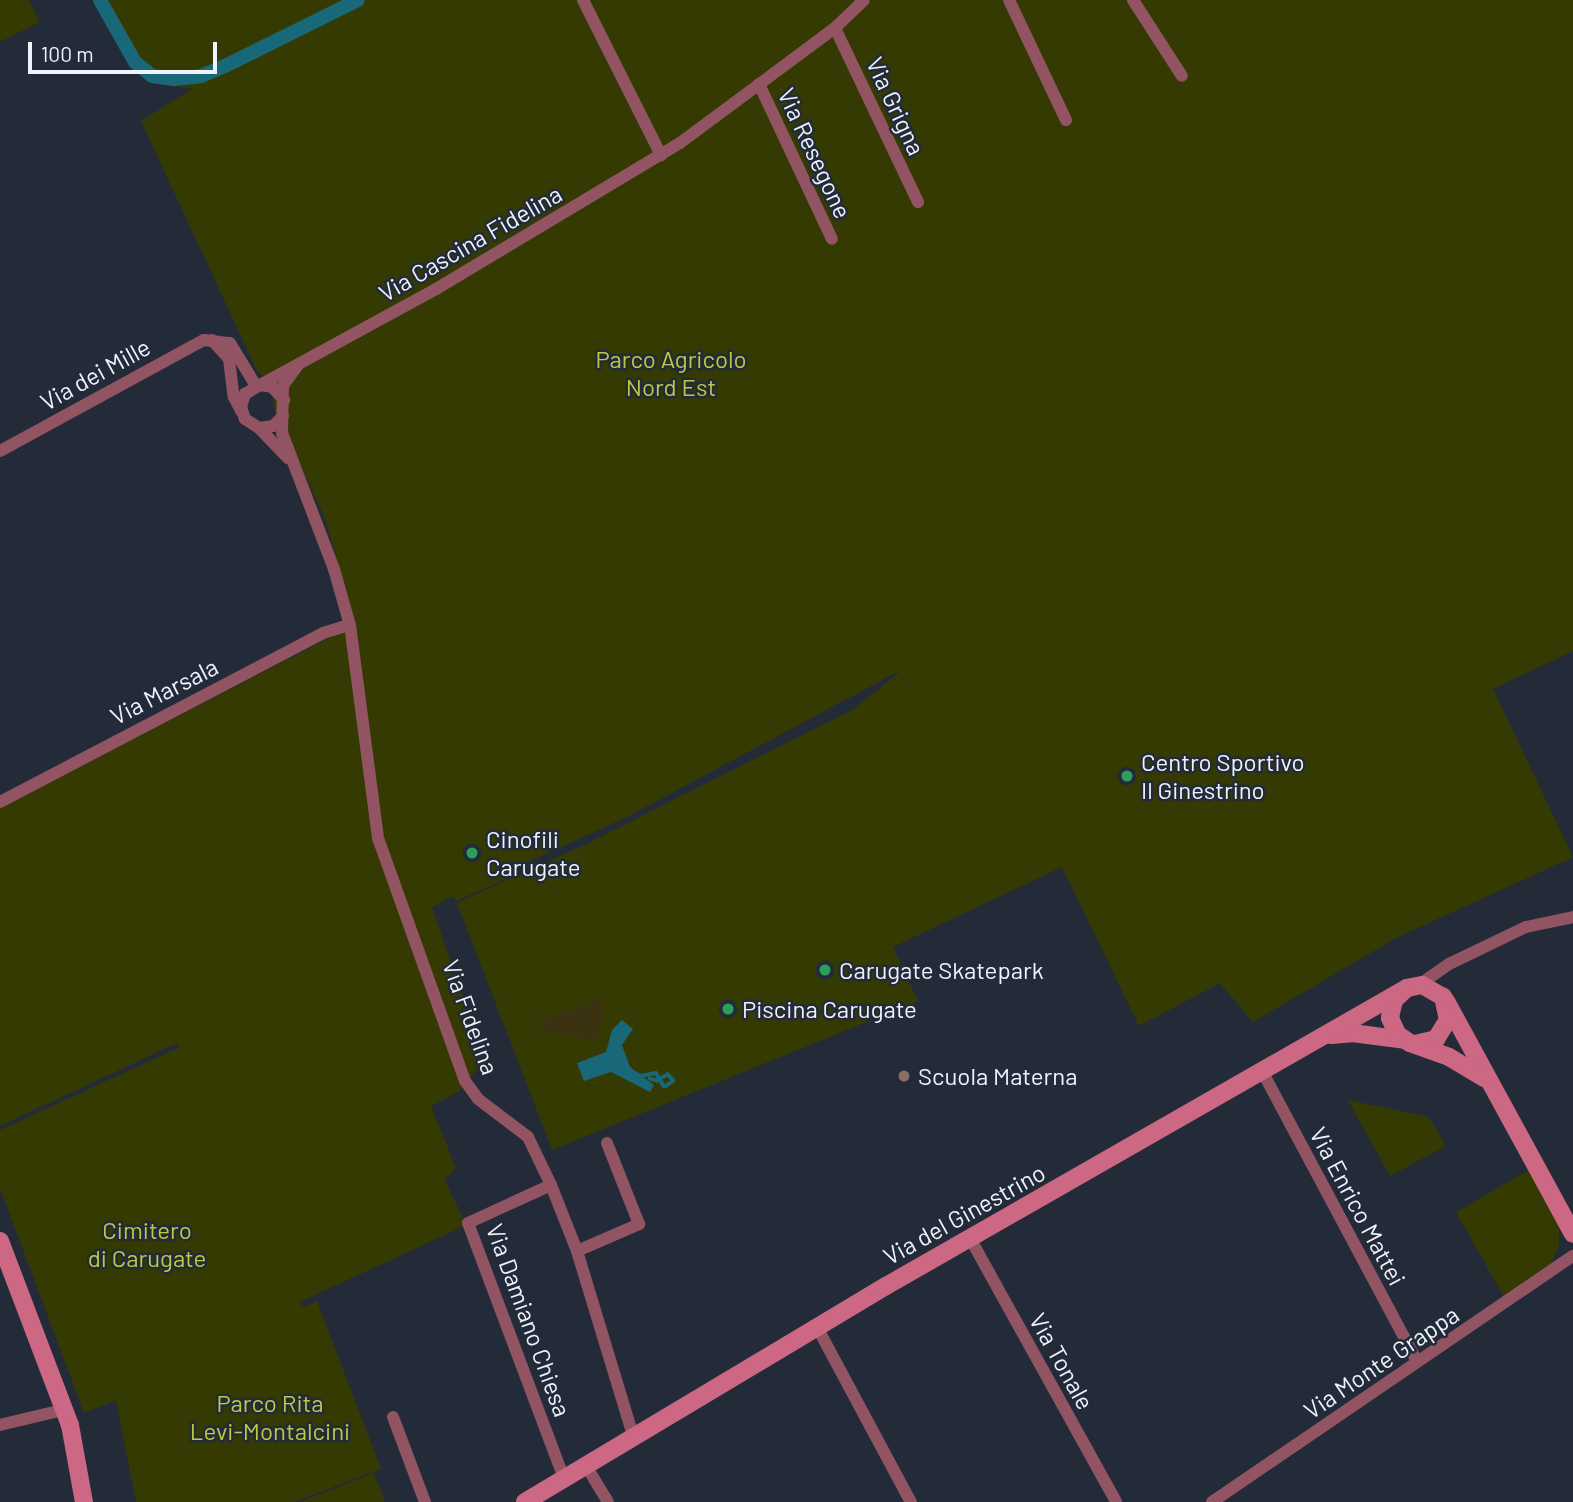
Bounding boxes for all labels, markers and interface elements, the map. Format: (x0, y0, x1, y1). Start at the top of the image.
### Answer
scale bar (32, 28, 220, 72)
text: 100 m (41, 41, 94, 66)
street label: Via Grigna (861, 52, 931, 160)
street label: Via Resegone (772, 83, 858, 223)
street label: Via Cascina Fidelina (373, 179, 567, 307)
street label: Via dei Mille (35, 332, 155, 416)
park label: Parco Agricolo Nord Est (595, 345, 747, 401)
street label: Via Marsala (105, 652, 223, 730)
place label: Centro Sportivo Il Ginestrino (1141, 748, 1305, 804)
marker: Centro Sportivo Il Ginestrino (1119, 768, 1135, 784)
place label: Cinofili Carugate (486, 825, 580, 881)
marker: Cinofili Carugate (464, 845, 480, 861)
street label: Via Fidelina (437, 956, 505, 1078)
place label: Carugate Skatepark (839, 956, 1044, 984)
marker: Carugate Skatepark (817, 962, 833, 978)
place label: Piscina Carugate (742, 995, 917, 1023)
marker: Piscina Carugate (720, 1001, 736, 1017)
place label: Scuola Materna (918, 1062, 1077, 1090)
marker: Scuola Materna (896, 1068, 912, 1084)
street label: Via Enrico Mattei (1304, 1122, 1412, 1290)
street label: Via del Ginestrino (878, 1158, 1050, 1270)
park label: Cimitero di Carugate (88, 1216, 206, 1272)
street label: Via Damiano Chiesa (481, 1220, 577, 1420)
street label: Via Monte Grappa (1298, 1299, 1464, 1425)
street label: Via Tonale (1024, 1308, 1100, 1414)
park label: Parco Rita Levi-Montalcini (190, 1389, 350, 1445)

